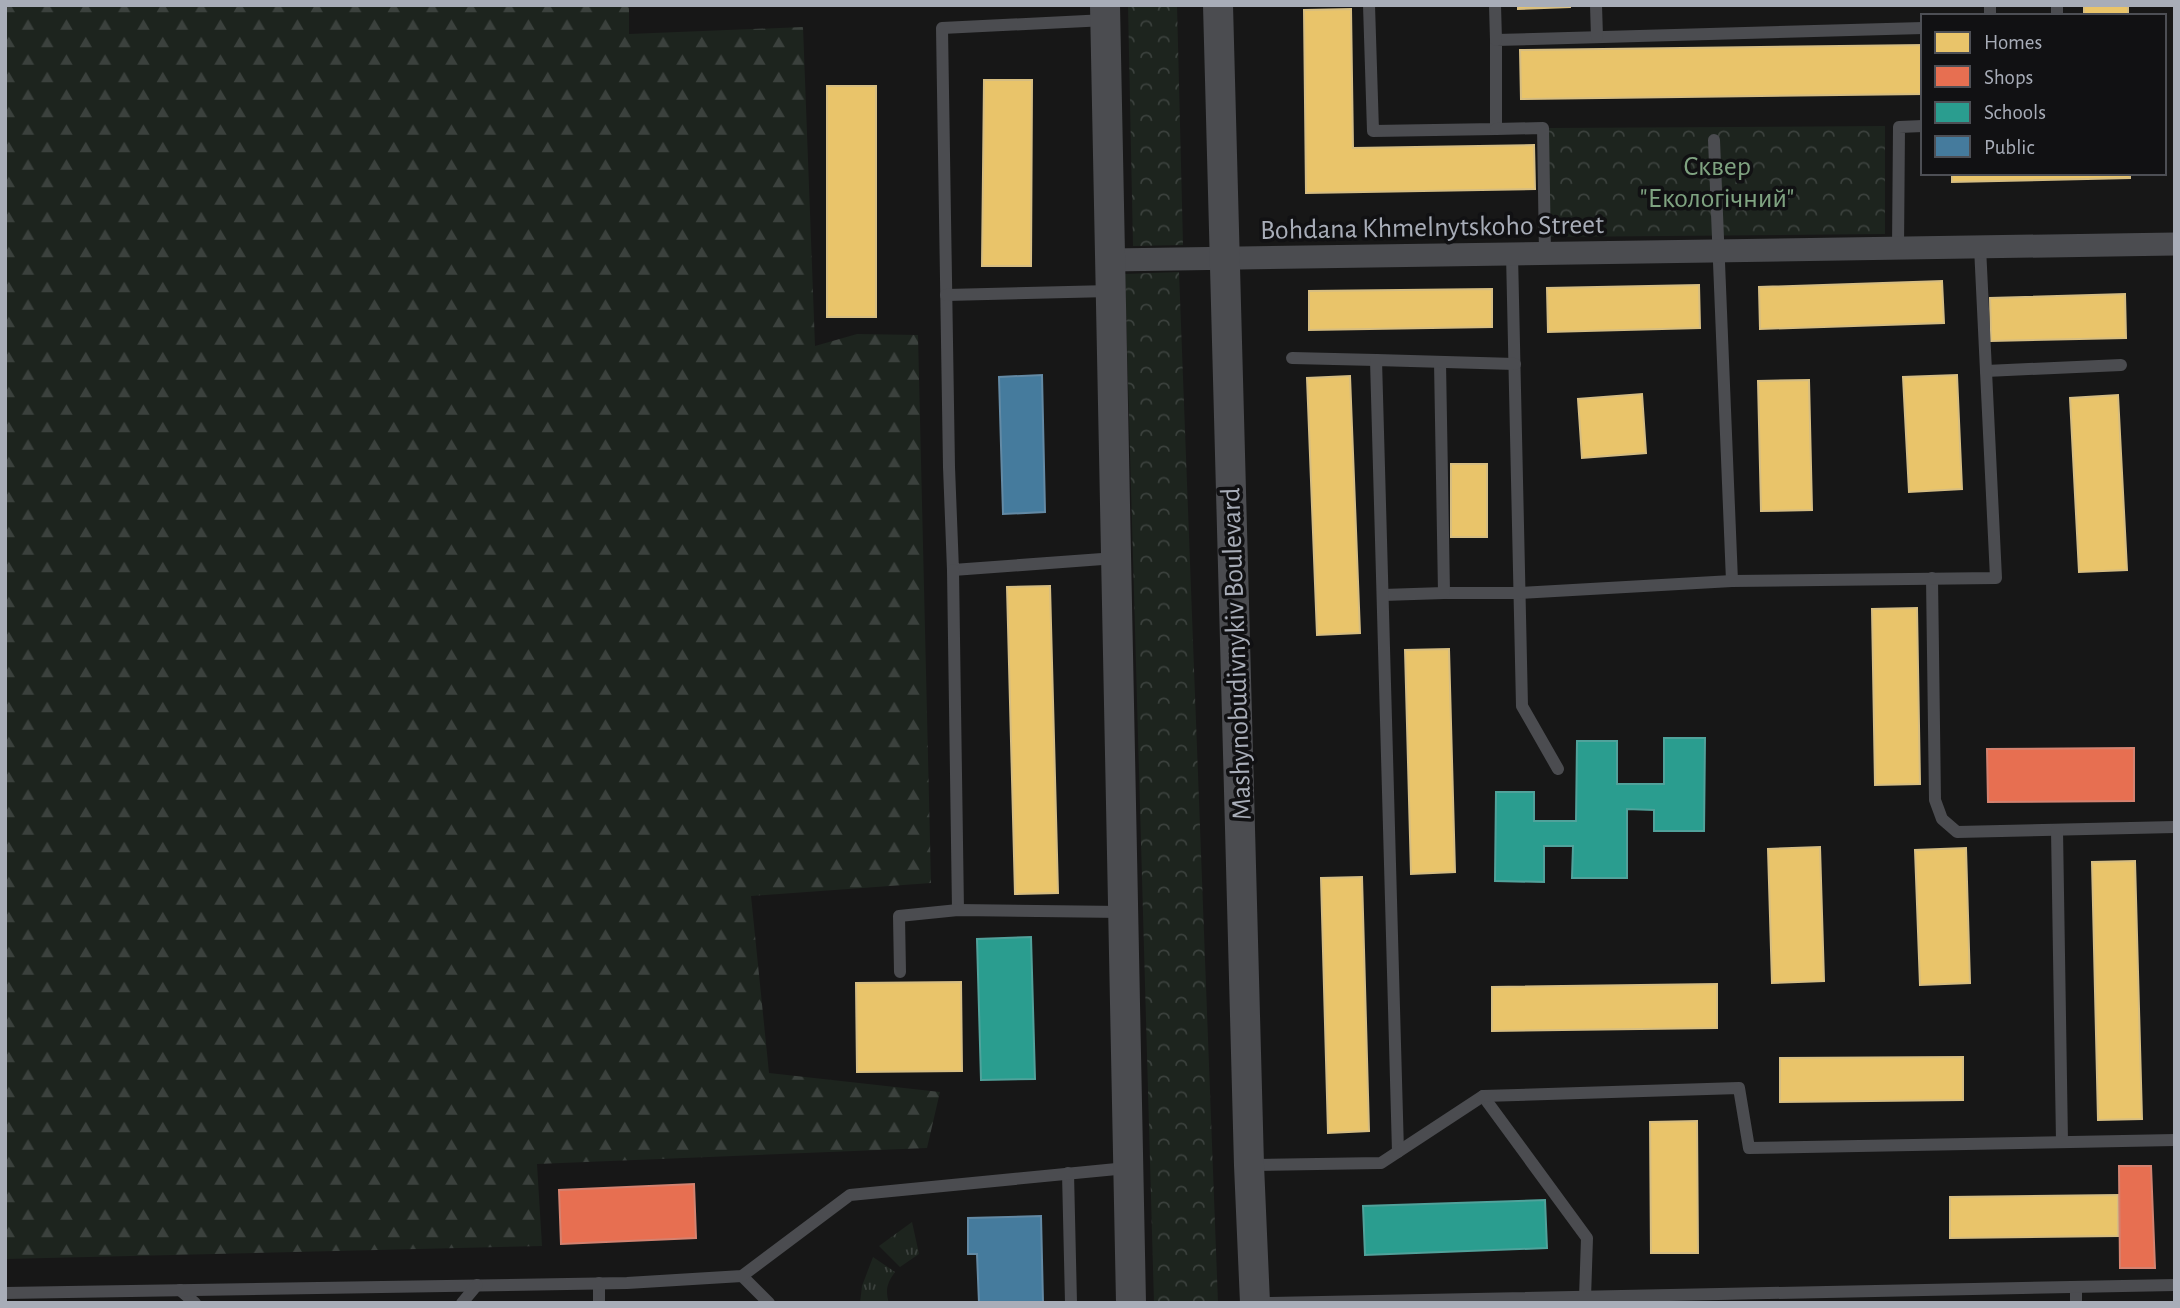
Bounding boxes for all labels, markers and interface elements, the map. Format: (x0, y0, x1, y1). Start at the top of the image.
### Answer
legend (1921, 14, 2166, 175)
text: Homes (1984, 32, 2042, 53)
text: Shops (1984, 67, 2033, 88)
text: Schools (1984, 102, 2046, 123)
text: Public (1984, 137, 2034, 158)
park label: Сквер "Екологічний" (1640, 153, 1794, 213)
street label: Bohdana Khmelnytskoho Street (1260, 211, 1604, 245)
street label: Mashynobudivnykiv Boulevard (1217, 487, 1257, 821)

